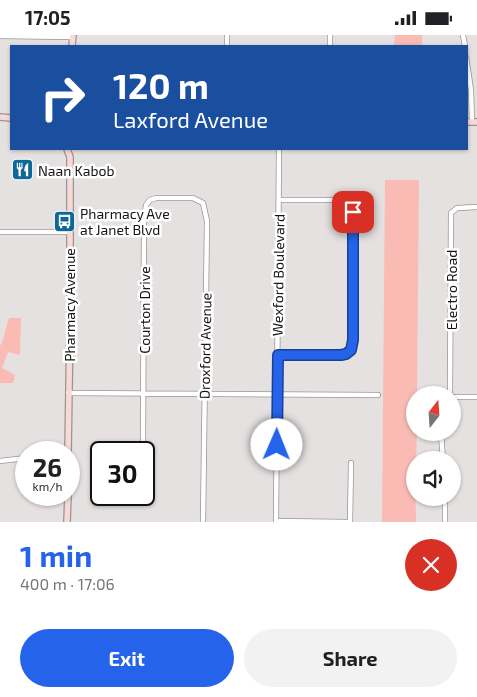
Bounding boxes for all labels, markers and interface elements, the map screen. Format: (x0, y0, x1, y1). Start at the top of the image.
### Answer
text: 17:05 (25, 6, 71, 29)
text: 120 m (113, 64, 209, 106)
icon: right (30, 65, 95, 130)
text: Laxford Avenue (113, 106, 268, 132)
restaurant icon: Naan Kabob (10, 158, 34, 182)
place label: Naan Kabob (38, 162, 114, 179)
pin (332, 191, 374, 233)
icon: arrive (339, 198, 367, 226)
place label: Pharmacy Ave at Janet Blvd (80, 205, 170, 238)
bus stop icon: Pharmacy Ave at Janet Blvd (52, 209, 76, 233)
street label: Wexford Boulevard (268, 214, 288, 336)
street label: Pharmacy Avenue (61, 248, 78, 362)
street label: Electro Road (443, 250, 460, 330)
street label: Courton Drive (136, 266, 153, 354)
street label: Droxford Avenue (196, 293, 214, 399)
north arrow (406, 386, 461, 441)
map controls (406, 386, 461, 506)
position arrow (250, 418, 302, 470)
speed limit sign: 30 (90, 441, 155, 506)
button: sound (406, 451, 461, 506)
text: 26 (33, 452, 62, 482)
text: km/h (33, 479, 62, 493)
text: 1 min (20, 537, 92, 573)
button: close (405, 539, 457, 591)
text: 400 m · 17:06 (20, 574, 115, 593)
button: Exit (20, 629, 234, 687)
button: Share (244, 629, 457, 687)

